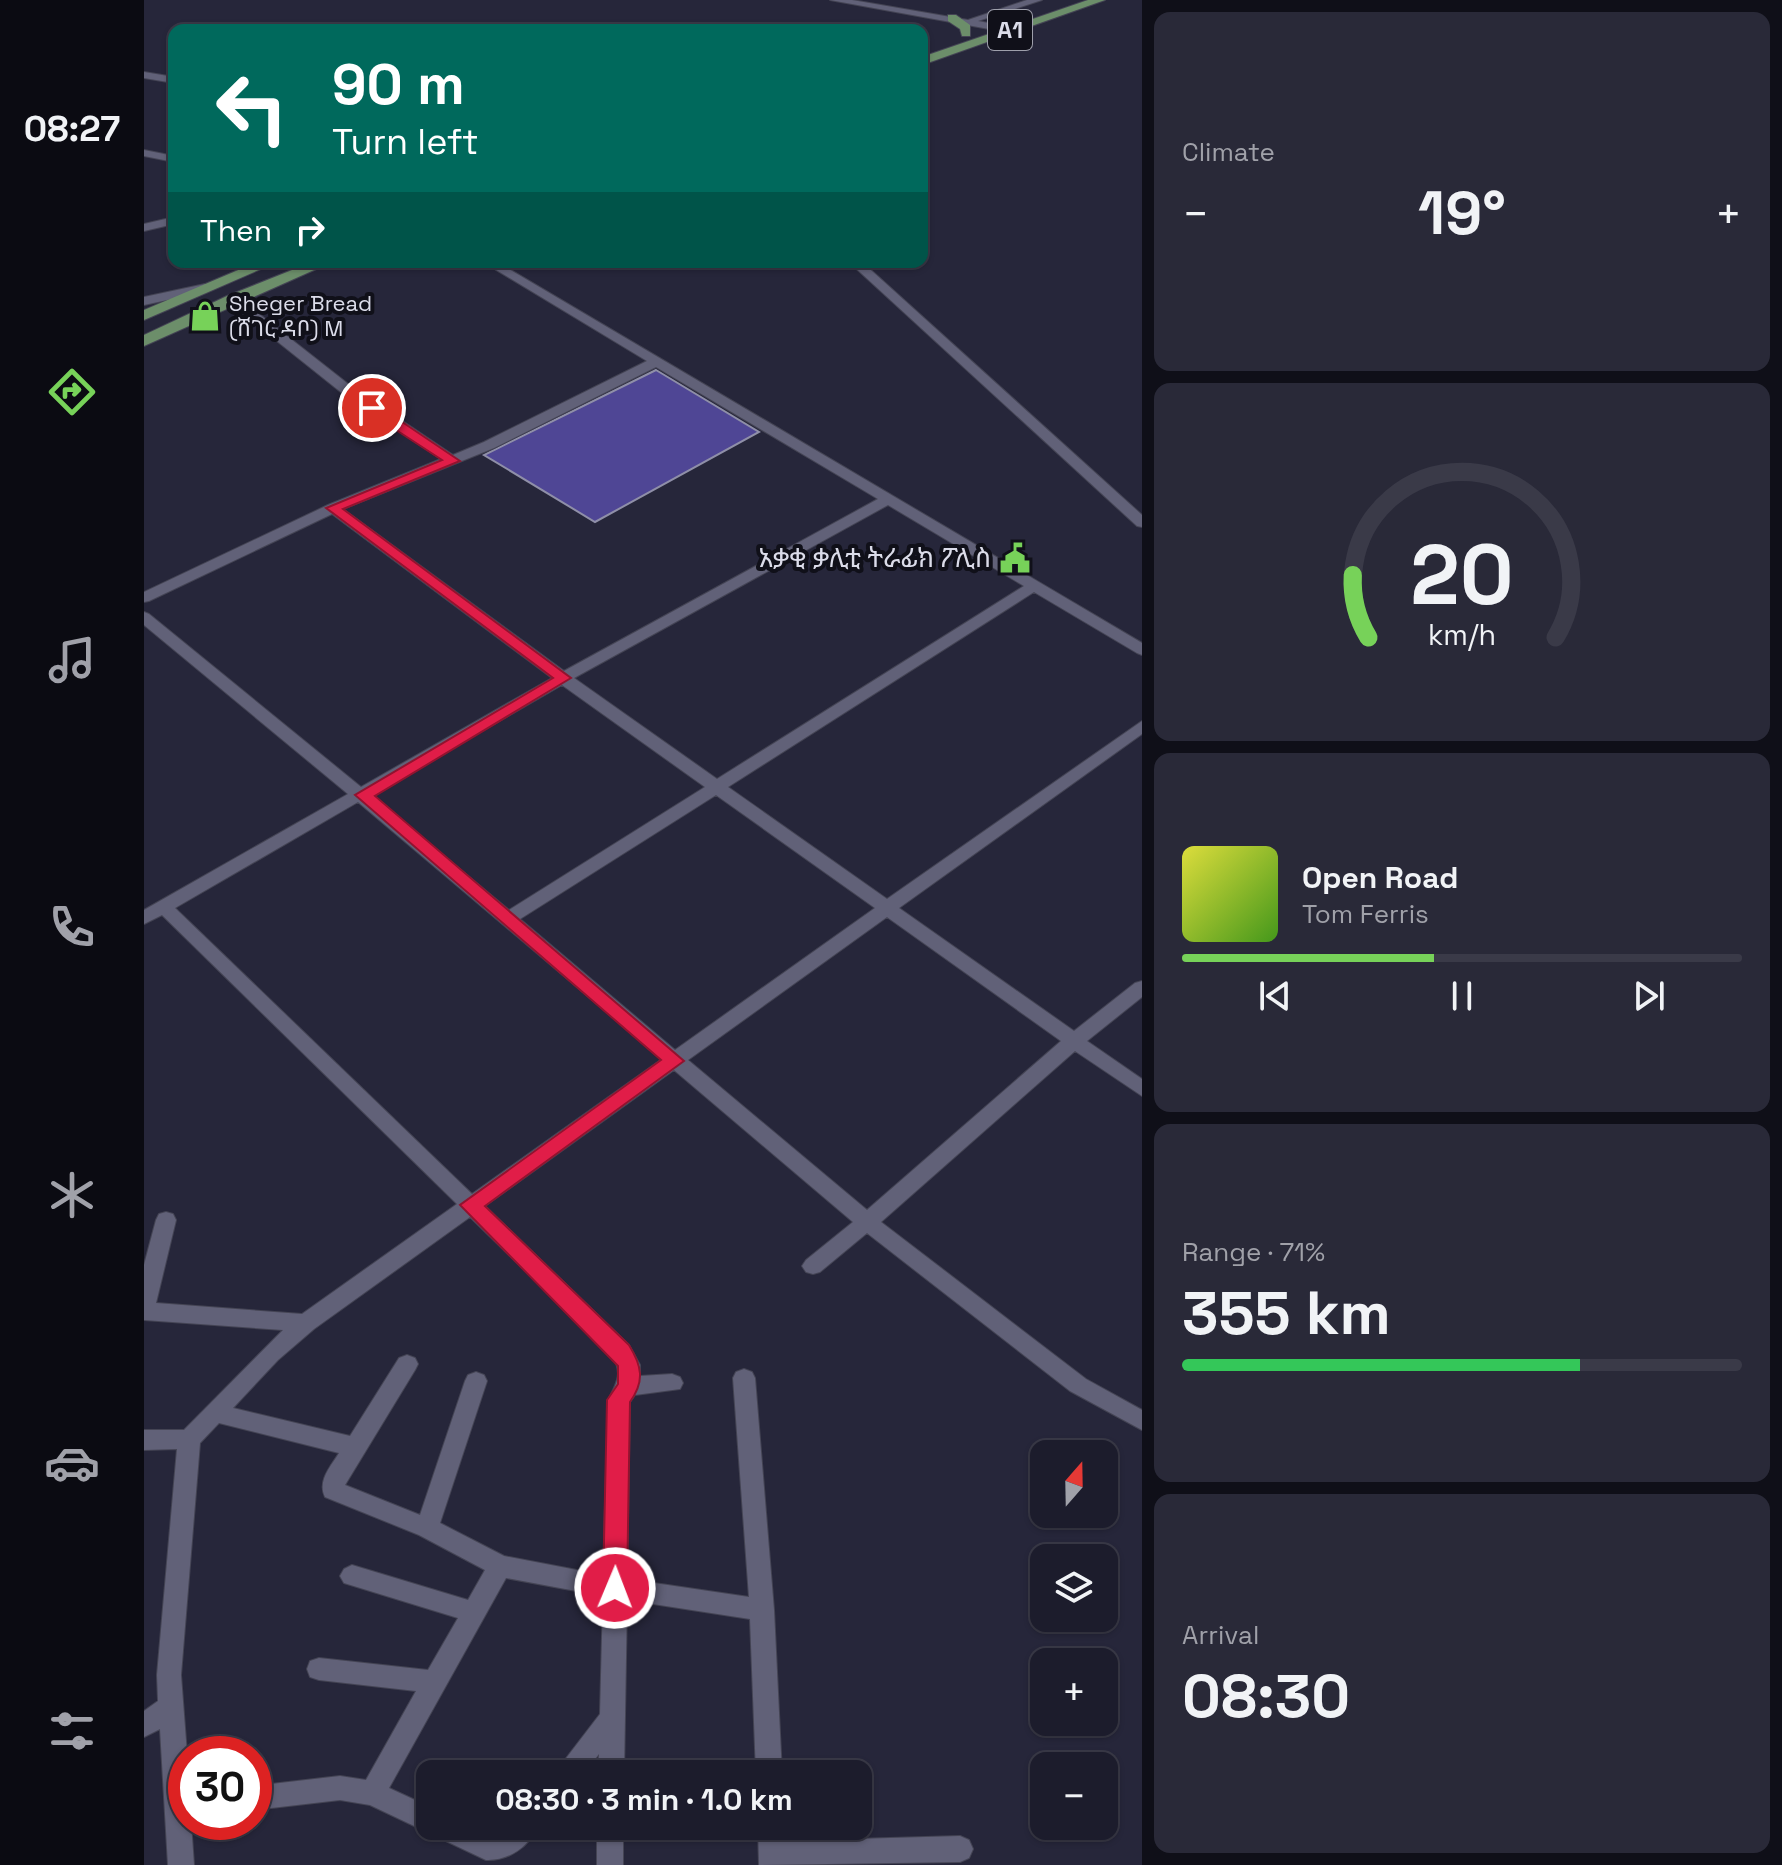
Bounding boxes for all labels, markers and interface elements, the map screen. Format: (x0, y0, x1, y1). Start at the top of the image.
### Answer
road number: A1 (988, 10, 1032, 50)
text: 90 m (332, 49, 465, 120)
icon: left (200, 56, 304, 160)
text: 08:27 (24, 106, 120, 152)
text: Turn left (332, 119, 479, 165)
text: Climate (1182, 135, 1275, 169)
text: 19° (1418, 175, 1506, 252)
text: − (1182, 186, 1209, 242)
text: + (1715, 186, 1742, 242)
icon: right (288, 208, 332, 252)
text: Then (200, 211, 272, 250)
place label: Sheger Bread (ሸገር ዳቦ) M (229, 289, 372, 342)
shop icon: Sheger Bread (ሸገር ዳቦ) M (188, 299, 222, 333)
icon: directions (44, 364, 100, 420)
pin (338, 374, 406, 442)
icon: arrive (350, 386, 394, 430)
text: 20 (1410, 521, 1514, 627)
place label: አቃቂ ቃሊቲ ትራፊክ ፖሊስ (759, 541, 991, 575)
public building icon: አቃቂ ቃሊቲ ትራፊክ ፖሊስ (998, 541, 1032, 575)
text: km/h (1428, 617, 1496, 653)
icon: music (44, 632, 100, 688)
text: Open Road (1302, 858, 1458, 897)
text: Tom Ferris (1302, 897, 1429, 931)
icon: phone (44, 899, 100, 955)
icon: previous (1253, 974, 1297, 1018)
icon: pause (1440, 974, 1484, 1018)
icon: next (1627, 974, 1671, 1018)
icon: climate (44, 1167, 100, 1223)
text: Range · 71% (1182, 1235, 1325, 1269)
text: 355 km (1182, 1275, 1391, 1352)
icon: car (44, 1435, 100, 1491)
north arrow (1030, 1440, 1118, 1528)
map controls (1030, 1440, 1118, 1840)
button: layers (1030, 1544, 1118, 1632)
position arrow (573, 1546, 657, 1630)
text: Arrival (1182, 1618, 1259, 1652)
button: + (1030, 1648, 1118, 1736)
text: 08:30 (1182, 1658, 1350, 1735)
icon: filters (44, 1703, 100, 1759)
speed limit sign: 30 (168, 1736, 272, 1840)
button: − (1030, 1752, 1118, 1840)
text: 08:30 · 3 min · 1.0 km (495, 1780, 793, 1819)

